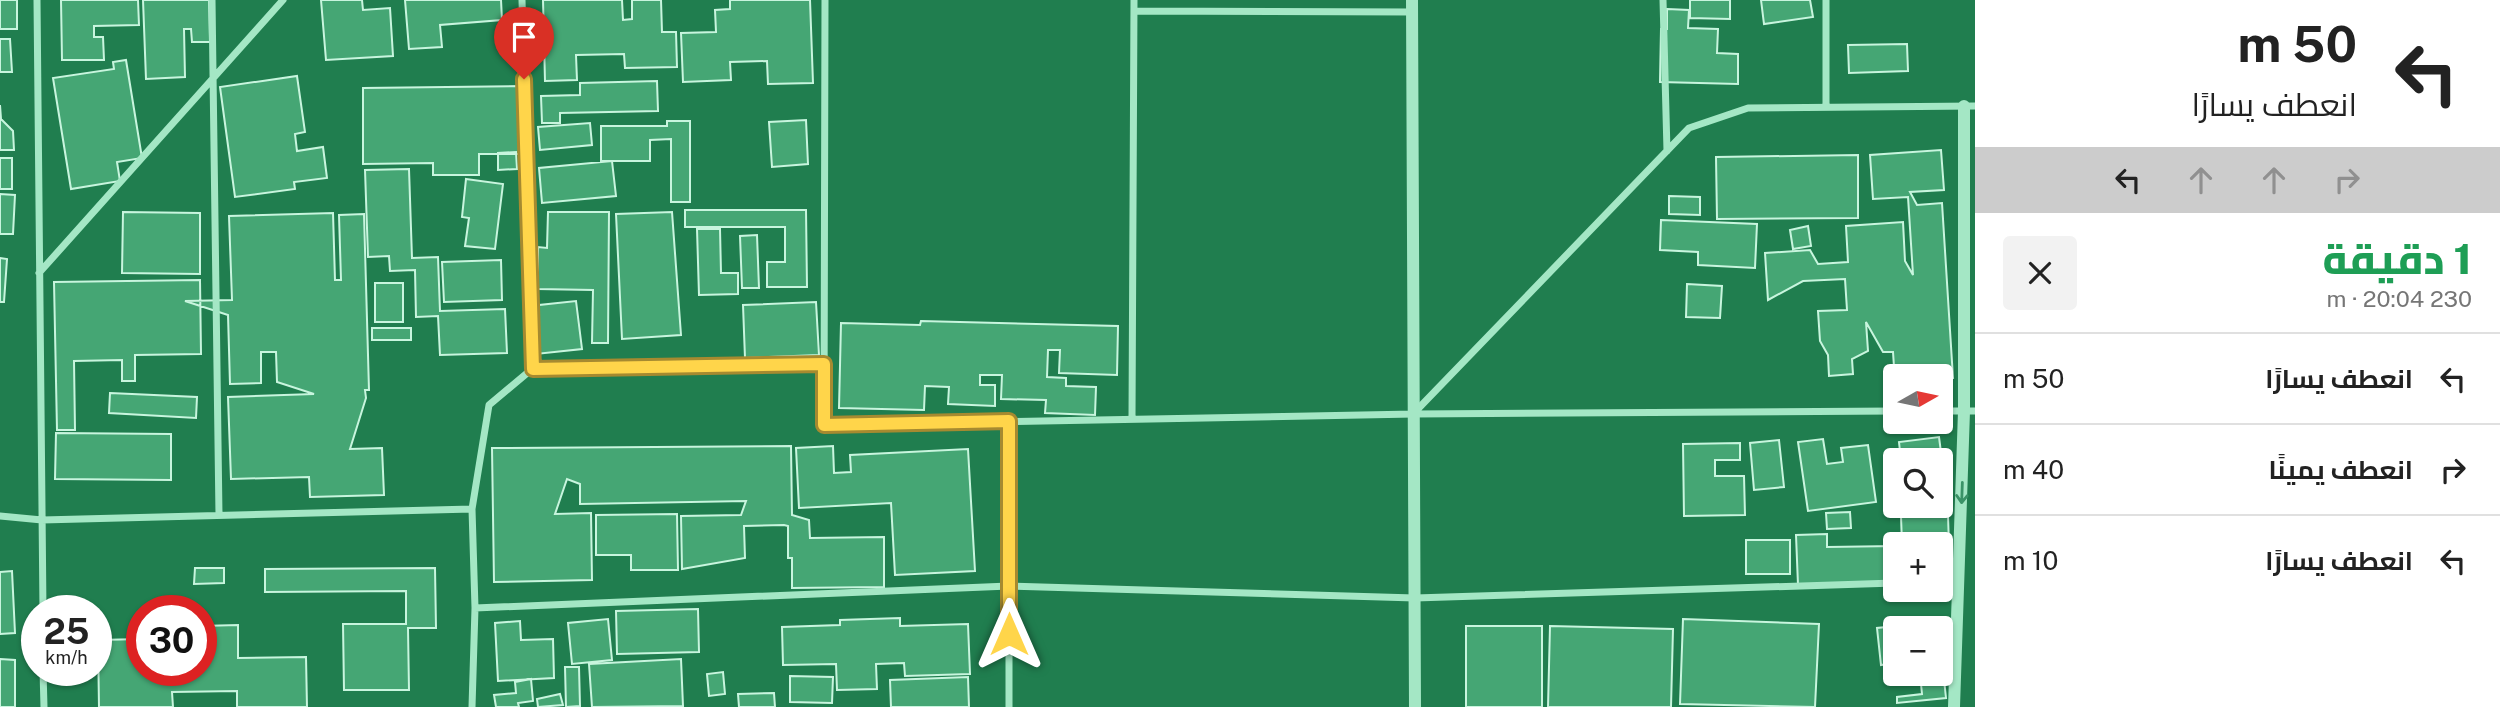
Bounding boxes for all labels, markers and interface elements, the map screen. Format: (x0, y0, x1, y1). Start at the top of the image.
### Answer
pin (494, 7, 554, 79)
text: 50 m (2237, 15, 2357, 73)
icon: arrive (505, 18, 543, 56)
icon: left (2381, 28, 2472, 119)
text: انعطف يسارًا (2191, 86, 2357, 123)
icon: left (2109, 161, 2147, 199)
icon: ahead (2182, 161, 2220, 199)
icon: ahead (2255, 161, 2293, 199)
icon: right (2328, 161, 2366, 199)
text: 1 دقيقة (2322, 234, 2472, 283)
button: close (2003, 236, 2077, 310)
text: 230 m · 20:04 (2327, 285, 2472, 312)
icon: left (2434, 360, 2472, 398)
text: 50 m (2003, 363, 2064, 394)
text: انعطف يسارًا (2265, 363, 2413, 394)
north arrow (1883, 364, 1953, 434)
map controls (1883, 364, 1953, 686)
button: search (1883, 448, 1953, 518)
icon: right (2434, 451, 2472, 489)
text: 40 m (2003, 454, 2064, 485)
text: انعطف يمينًا (2269, 454, 2413, 485)
one-way arrow (1955, 481, 1968, 504)
button: + (1883, 532, 1953, 602)
icon: left (2434, 542, 2472, 580)
text: 10 m (2003, 545, 2058, 576)
text: انعطف يسارًا (2265, 545, 2413, 576)
speed limit sign: 30 (126, 595, 217, 686)
position arrow (972, 597, 1046, 671)
text: 25 (44, 611, 89, 652)
button: − (1883, 616, 1953, 686)
text: km/h (45, 647, 88, 668)

